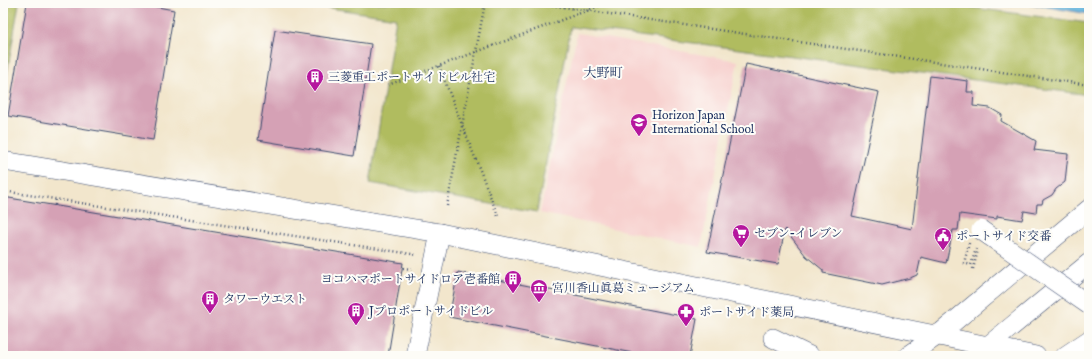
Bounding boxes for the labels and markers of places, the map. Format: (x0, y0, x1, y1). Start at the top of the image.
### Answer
building icon: 三菱重工ポートサイドビル社宅 (305, 67, 325, 92)
place label: 三菱重工ポートサイドビル社宅 (328, 70, 495, 85)
place label: Horizon Japan International School (652, 108, 755, 137)
school or university icon: Horizon Japan International School (629, 112, 649, 137)
supermarket icon: セブン-イレブン (731, 223, 751, 248)
place label: セブン-イレブン (754, 226, 843, 241)
public building icon: ポートサイド交番 (933, 226, 953, 251)
place label: ポートサイド交番 (956, 229, 1051, 244)
building icon: ヨコハマポートサイドロア壱番館 (503, 269, 523, 294)
place label: ヨコハマポートサイドロア壱番館 (321, 272, 500, 287)
museum icon: 宮川香山眞葛ミュージアム (529, 278, 549, 303)
place label: 宮川香山眞葛ミュージアム (552, 281, 695, 296)
building icon: タワーウエスト (200, 289, 220, 314)
place label: タワーウエスト (223, 292, 307, 307)
building icon: Jプロポートサイドビル (346, 301, 366, 326)
pharmacy icon: ポートサイド薬局 (676, 302, 696, 327)
place label: Jプロポートサイドビル (367, 304, 493, 320)
place label: ポートサイド薬局 (699, 305, 794, 320)

